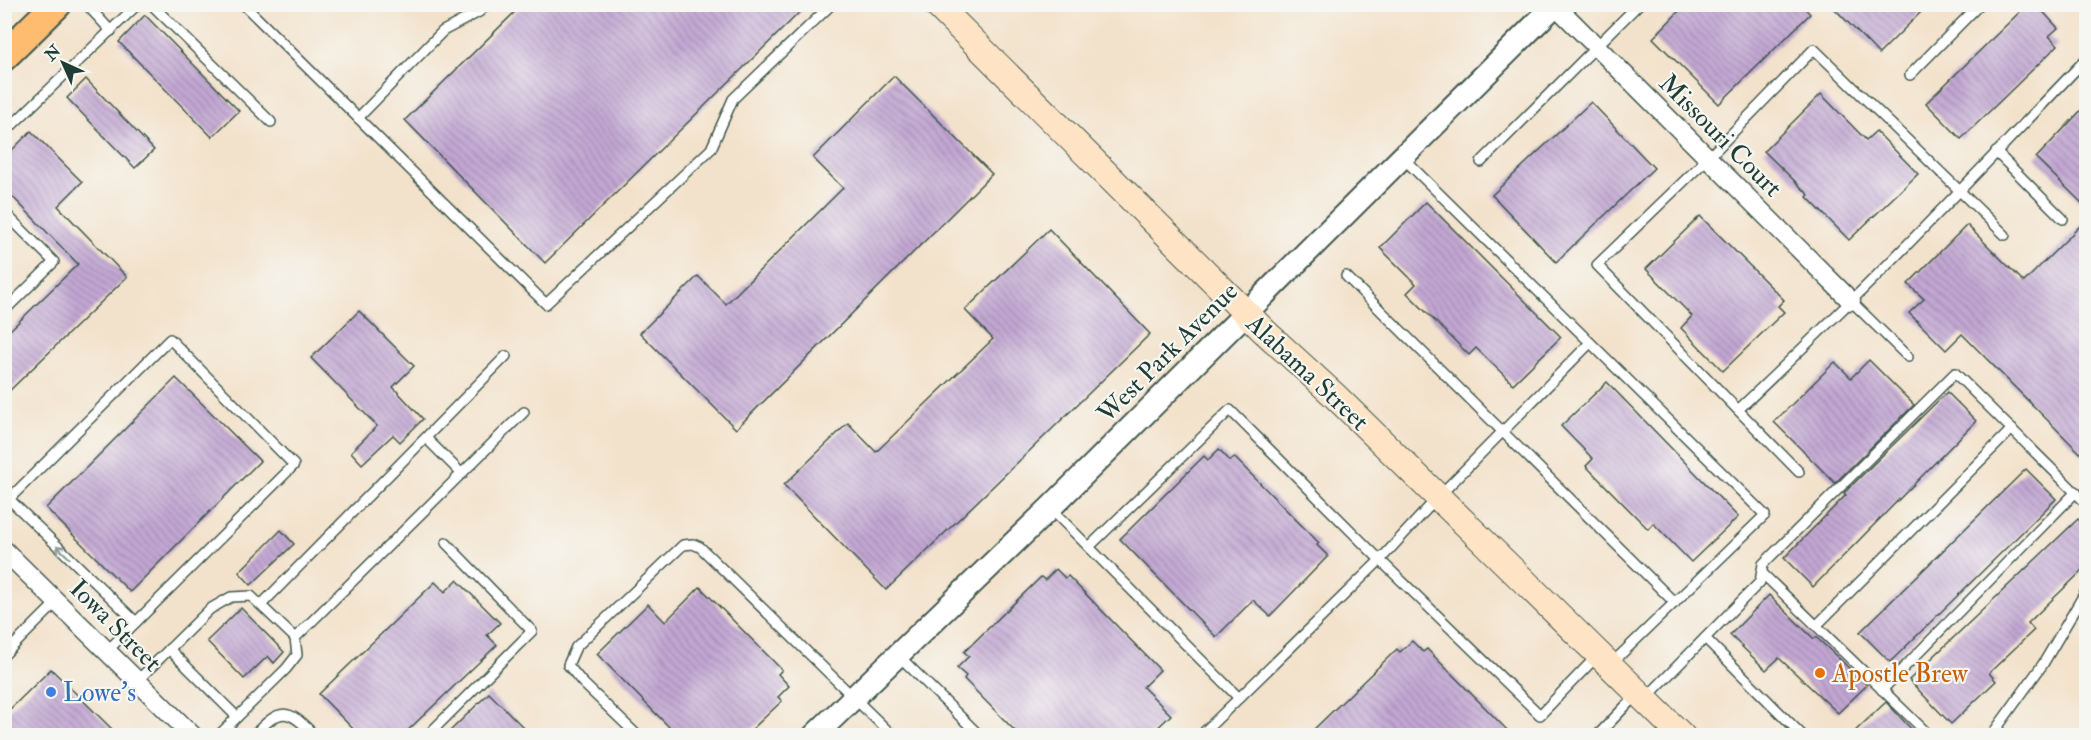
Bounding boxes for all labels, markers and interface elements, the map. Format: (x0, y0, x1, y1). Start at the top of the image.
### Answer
north arrow (33, 33, 93, 93)
text: N (40, 40, 66, 66)
street label: Missouri Court (1652, 67, 1789, 204)
street label: West Park Avenue (1090, 276, 1245, 430)
street label: Alabama Street (1239, 307, 1375, 438)
one-way arrow (56, 544, 71, 559)
street label: Iowa Street (62, 573, 168, 679)
place label: Apostle Brew (1831, 658, 1969, 691)
marker: Apostle Brew (1813, 666, 1827, 680)
place label: Lowe's (63, 677, 136, 709)
marker: Lowe's (44, 685, 58, 699)

